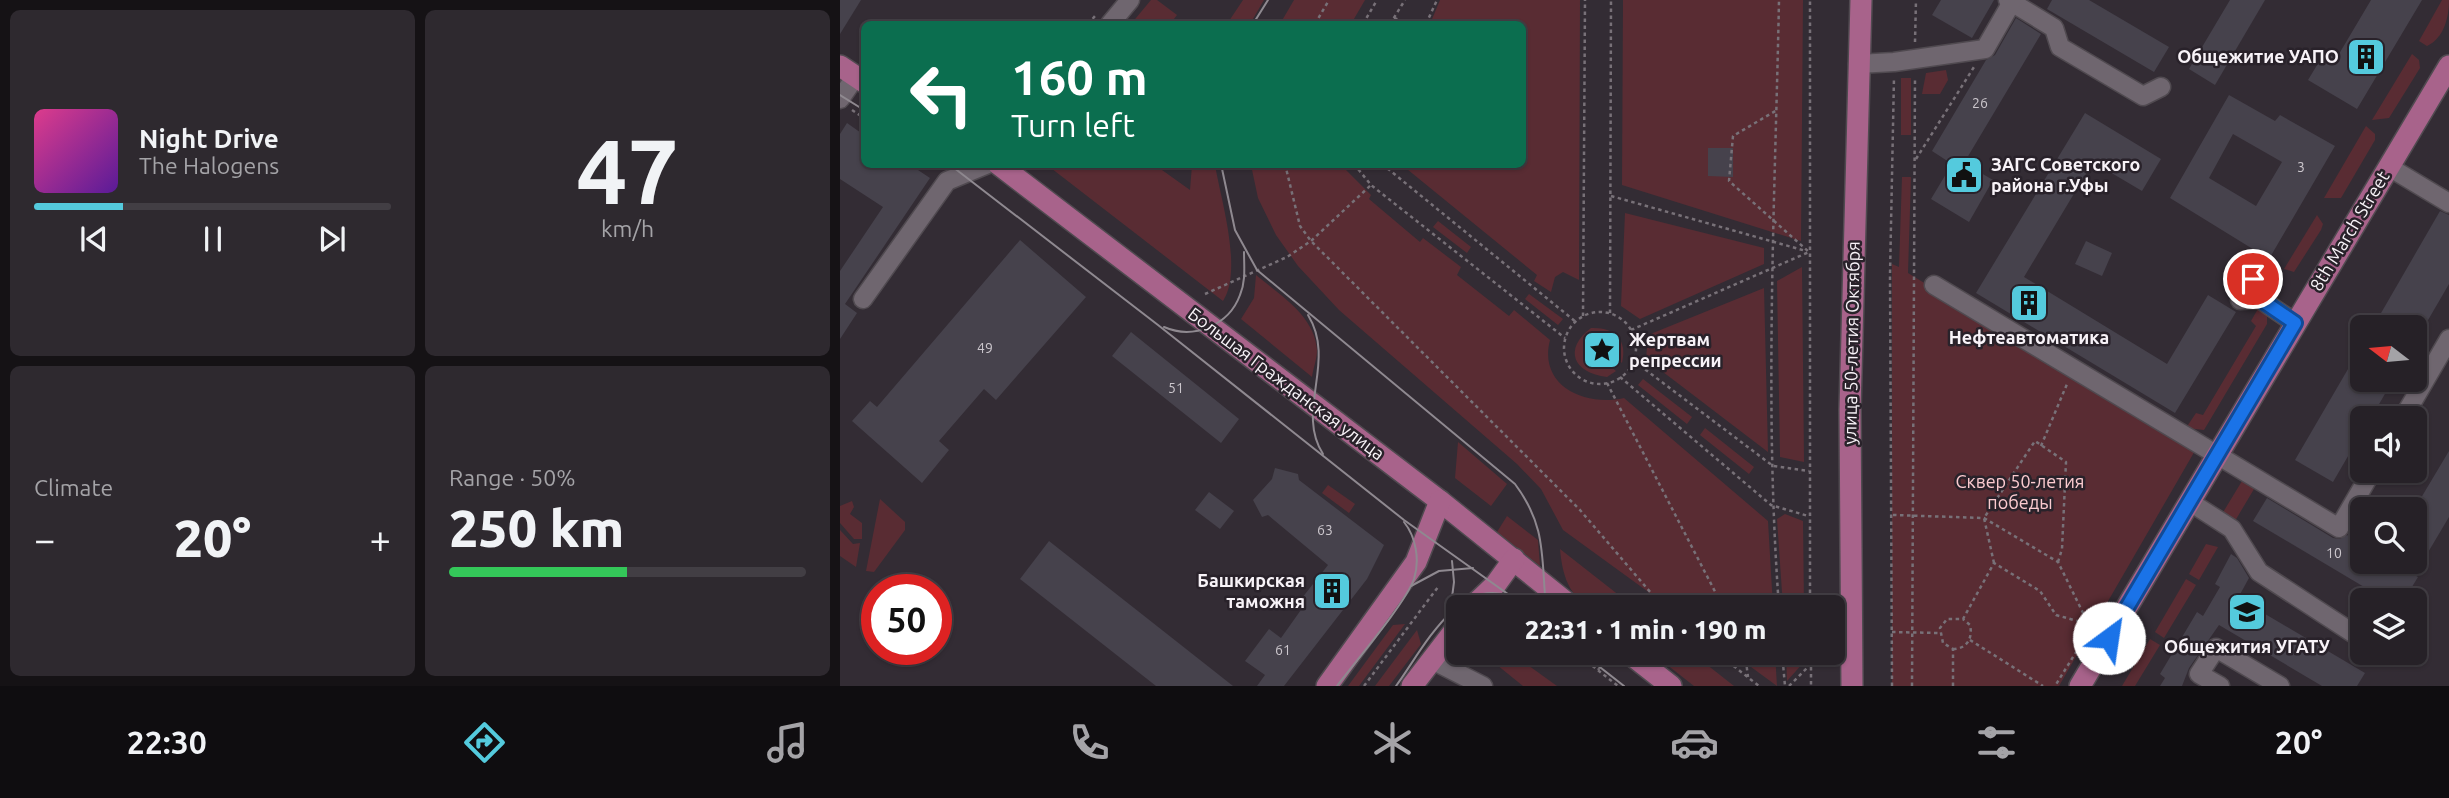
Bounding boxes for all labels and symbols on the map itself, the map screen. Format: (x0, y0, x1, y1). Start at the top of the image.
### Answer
building icon: Общежитие УАПО (2345, 36, 2387, 78)
place label: Общежитие УАПО (2177, 46, 2339, 66)
house number: 26 (1972, 95, 1988, 111)
public building icon: ЗАГС Советского района г.Уфы (1943, 154, 1985, 196)
place label: ЗАГС Советского района г.Уфы (1991, 154, 2140, 195)
house number: 3 (2297, 159, 2305, 175)
street label: 8th March Street (2305, 167, 2393, 294)
street label: улица 50-летия Октября (1839, 241, 1863, 445)
pin (2223, 249, 2283, 309)
building icon: Нефтеавтоматика (2008, 282, 2050, 324)
street label: Большая Гражданская улица (1185, 303, 1389, 464)
north arrow (2350, 315, 2427, 392)
place label: Нефтеавтоматика (1949, 327, 2109, 347)
place icon: Жертвам репрессии (1581, 329, 1623, 371)
place label: Жертвам репрессии (1629, 329, 1722, 370)
house number: 49 (977, 340, 993, 356)
house number: 51 (1168, 380, 1184, 396)
park label: Сквер 50-летия победы (1955, 471, 2085, 512)
house number: 63 (1317, 522, 1333, 538)
house number: 10 (2326, 545, 2342, 561)
place label: Башкирская таможня (1197, 570, 1305, 611)
building icon: Башкирская таможня (1311, 570, 1353, 612)
speed limit sign: 50 (861, 574, 952, 665)
school or university icon: Общежития УГАТУ (2226, 591, 2268, 633)
position arrow (2072, 601, 2146, 675)
place label: Общежития УГАТУ (2164, 636, 2331, 656)
house number: 61 (1275, 642, 1291, 658)

